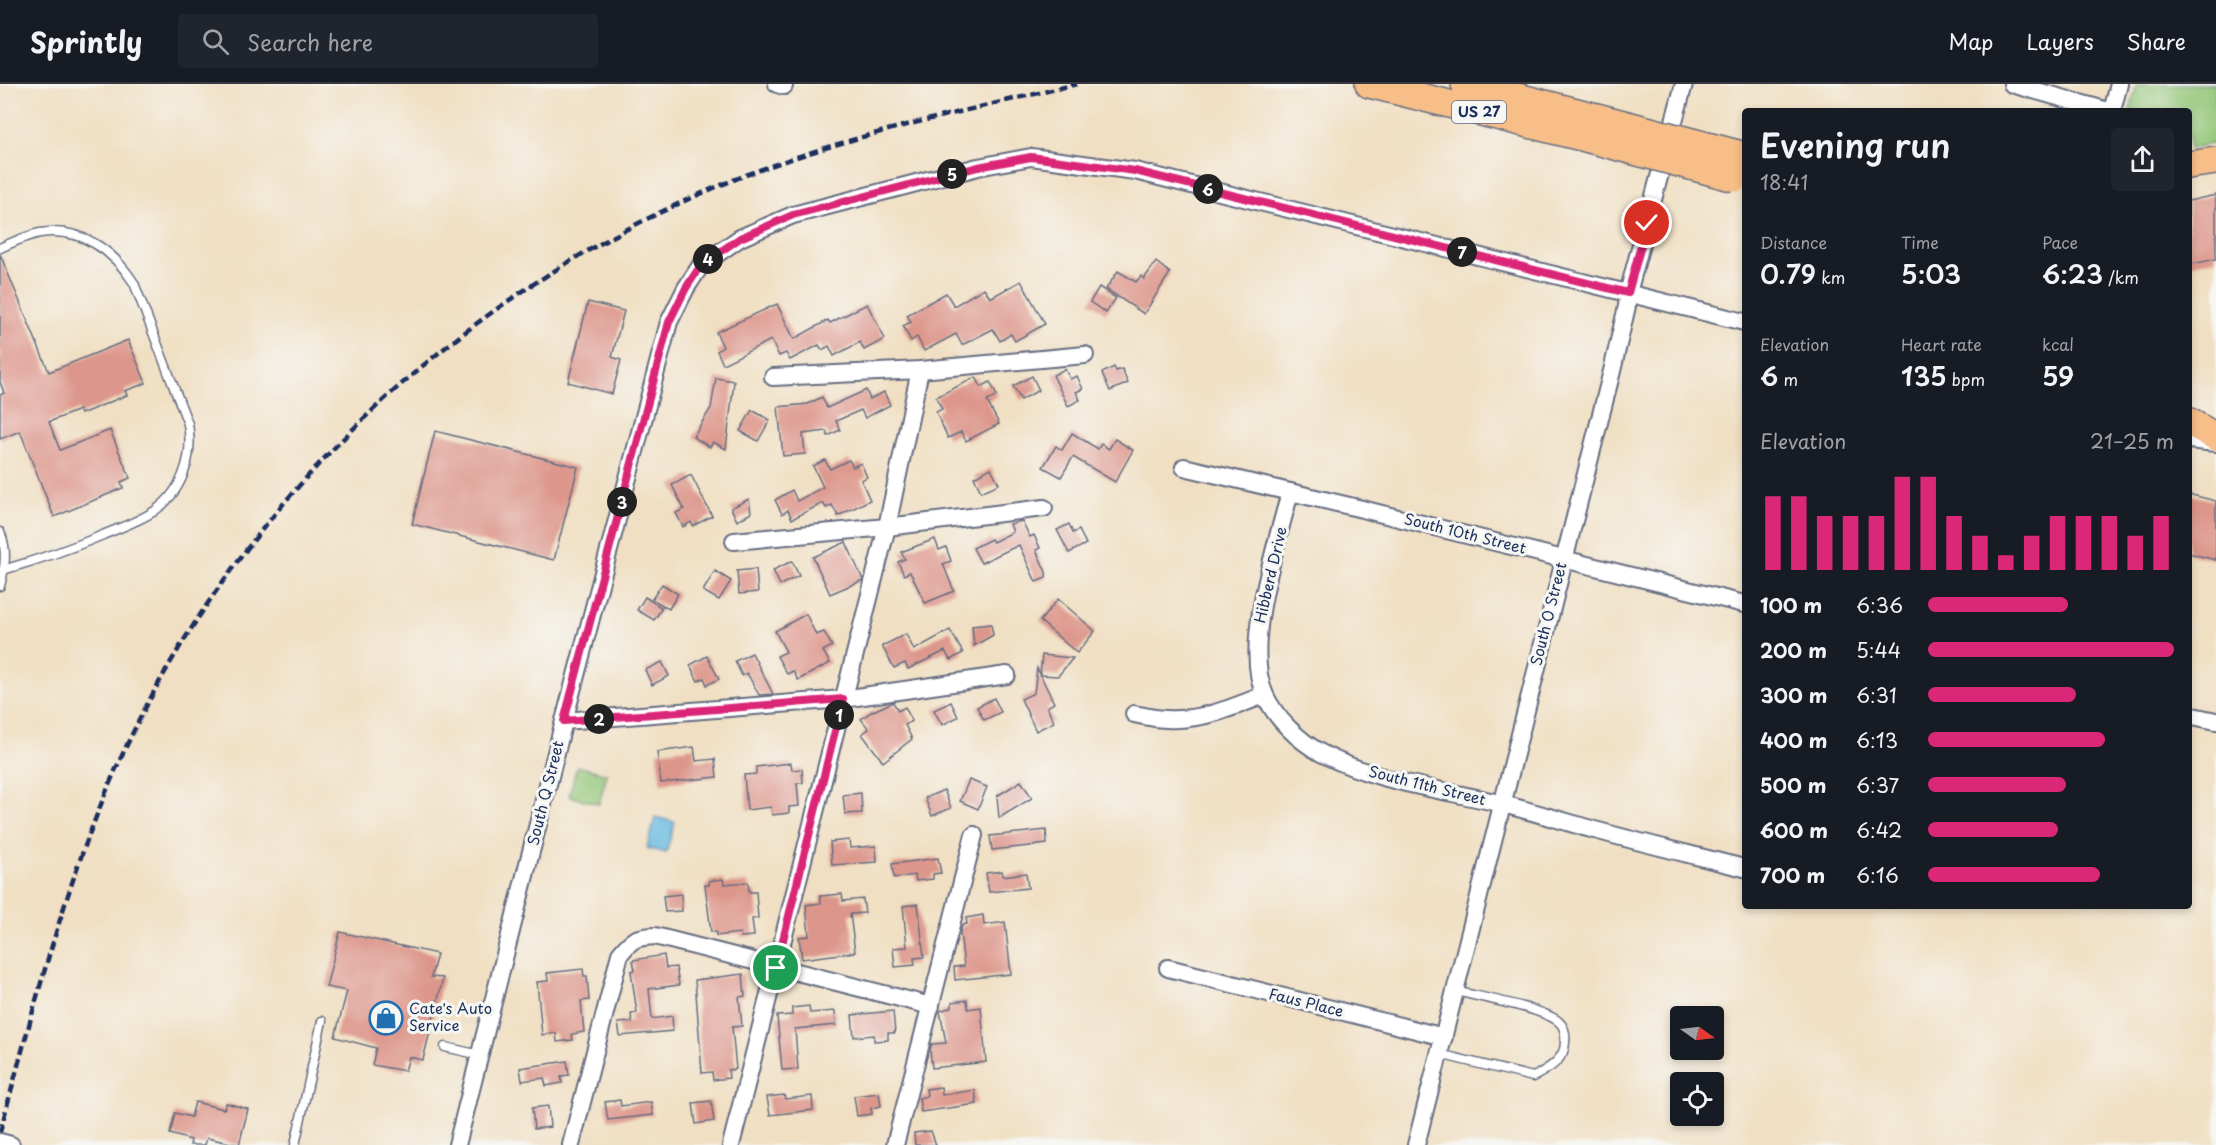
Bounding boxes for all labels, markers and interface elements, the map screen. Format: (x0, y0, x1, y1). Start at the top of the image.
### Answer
search box (178, 14, 598, 68)
text: Sprintly (30, 20, 142, 63)
icon: search (199, 25, 232, 58)
text: Search here (247, 25, 373, 58)
text: Map (1949, 25, 1993, 57)
text: Layers (2026, 25, 2094, 57)
text: Share (2127, 25, 2186, 57)
road number: US 27 (1452, 101, 1506, 123)
text: Evening run (1760, 119, 1951, 169)
button: share (2111, 128, 2174, 191)
pin: 5 (937, 159, 967, 189)
text: 5 (947, 162, 957, 186)
text: 18:41 (1760, 167, 1808, 197)
pin: 6 (1193, 174, 1223, 204)
text: 6 (1202, 177, 1214, 201)
pin (1621, 197, 1672, 248)
icon: check (1630, 206, 1663, 239)
text: Distance (1760, 230, 1827, 254)
text: Time (1901, 230, 1939, 254)
text: Pace (2042, 230, 2078, 254)
pin: 7 (1447, 237, 1477, 267)
text: 7 (1457, 240, 1467, 264)
pin: 4 (693, 244, 723, 274)
text: 4 (703, 247, 713, 271)
text: 0.79 (1760, 254, 1816, 293)
text: 5:03 (1901, 254, 1961, 293)
text: 6:23 (2042, 254, 2103, 293)
text: km (1816, 265, 1845, 289)
text: /km (2103, 265, 2139, 289)
text: Elevation (1760, 332, 1829, 356)
text: Heart rate (1901, 332, 1982, 356)
text: kcal (2042, 332, 2074, 356)
text: 6 (1760, 356, 1778, 395)
text: 135 (1901, 356, 1947, 395)
text: 59 (2042, 356, 2074, 395)
text: m (1778, 367, 1798, 391)
text: bpm (1947, 367, 1985, 391)
text: Elevation (1760, 426, 1846, 456)
text: 21–25 m (2090, 426, 2174, 456)
pin: 3 (607, 487, 637, 517)
text: 3 (617, 490, 627, 514)
street label: South 10th Street (1402, 506, 1529, 559)
street label: Hibberd Drive (1247, 524, 1292, 625)
street label: South O Street (1524, 559, 1572, 668)
text: 100 m (1760, 590, 1822, 620)
text: 6:36 (1856, 590, 1903, 620)
text: 200 m (1760, 635, 1827, 665)
text: 5:44 (1856, 635, 1901, 665)
text: 300 m (1760, 680, 1828, 710)
text: 6:31 (1856, 680, 1897, 710)
pin: 1 (824, 700, 854, 730)
text: 1 (835, 703, 843, 727)
pin: 2 (584, 704, 614, 734)
text: 2 (593, 707, 605, 731)
text: 400 m (1760, 725, 1828, 755)
text: 6:13 (1856, 725, 1898, 755)
street label: South Q Street (520, 738, 569, 847)
street label: South 11th Street (1366, 759, 1488, 810)
text: 500 m (1760, 770, 1827, 800)
text: 6:37 (1856, 770, 1899, 800)
text: 600 m (1760, 815, 1828, 845)
text: 6:42 (1856, 815, 1902, 845)
text: 700 m (1760, 860, 1825, 890)
text: 6:16 (1856, 860, 1899, 890)
pin (750, 942, 801, 993)
icon: arrive (759, 951, 792, 984)
street label: Faus Place (1267, 981, 1346, 1022)
place label: Cate's Auto Service (409, 996, 492, 1036)
shop icon: Cate's Auto Service (368, 1000, 404, 1036)
north arrow (1670, 1006, 1724, 1060)
map controls (1670, 1006, 1724, 1126)
button: locate (1670, 1072, 1724, 1126)

